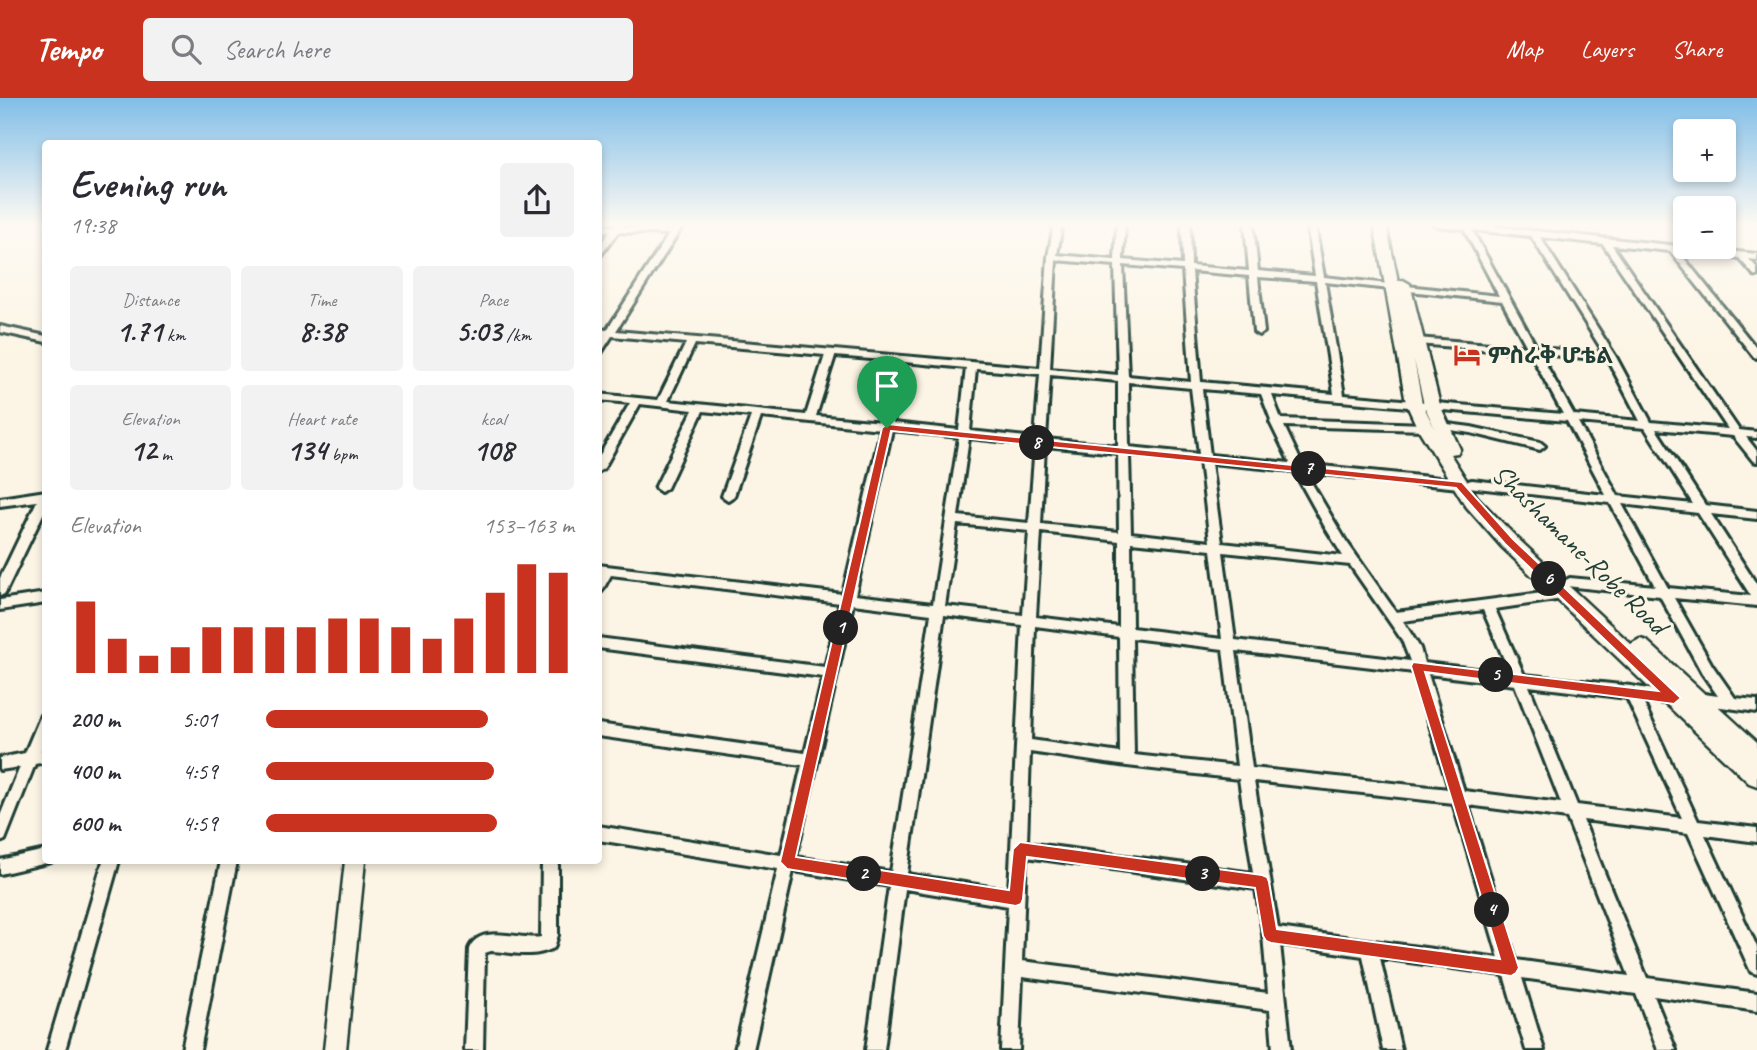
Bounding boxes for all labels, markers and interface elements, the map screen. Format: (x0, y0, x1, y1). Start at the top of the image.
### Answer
search box (143, 18, 633, 81)
text: Tempo (35, 28, 101, 70)
icon: search (167, 30, 205, 68)
text: Search here (223, 33, 329, 66)
text: Map (1506, 34, 1543, 64)
text: Layers (1581, 34, 1634, 64)
text: Share (1672, 34, 1722, 64)
map controls (1673, 119, 1736, 259)
button: + (1673, 119, 1736, 182)
text: Evening run (70, 161, 226, 208)
button: share (500, 163, 574, 237)
button: − (1673, 196, 1736, 259)
text: 19:38 (70, 211, 116, 240)
text: Distance (122, 288, 179, 312)
text: Time (307, 288, 337, 312)
text: Pace (479, 288, 508, 312)
text: 1.71 (116, 312, 162, 350)
text: 8:38 (299, 312, 345, 350)
text: 5:03 (456, 312, 502, 350)
text: km (162, 323, 185, 347)
text: /km (502, 323, 531, 347)
hotel icon: ምስራቅ ሆቴል (1452, 340, 1482, 370)
place label: ምስራቅ ሆቴል (1488, 341, 1613, 370)
pin (857, 356, 917, 428)
icon: arrive (868, 367, 906, 405)
text: Elevation (121, 407, 180, 431)
text: Heart rate (287, 407, 357, 431)
text: kcal (481, 407, 506, 431)
pin: 8 (1020, 426, 1054, 460)
text: 8 (1032, 430, 1041, 454)
text: 12 (130, 431, 157, 469)
text: 134 (286, 431, 327, 469)
text: 108 (473, 431, 514, 469)
text: m (157, 442, 172, 466)
text: bpm (327, 442, 358, 466)
pin: 7 (1292, 452, 1326, 486)
text: 7 (1304, 456, 1313, 480)
street label: Shashamane-Robe Road (1485, 456, 1678, 644)
text: Elevation (70, 511, 141, 540)
text: 153–163 m (483, 511, 574, 540)
pin: 6 (1532, 561, 1566, 596)
text: 6 (1544, 566, 1553, 590)
pin: 1 (824, 610, 858, 646)
text: 1 (836, 615, 845, 639)
pin: 5 (1478, 658, 1514, 692)
text: 5 (1491, 662, 1500, 686)
text: 200 m (70, 705, 120, 734)
text: 5:01 (182, 705, 218, 734)
text: 400 m (70, 757, 120, 786)
text: 4:59 (182, 757, 218, 786)
text: 600 m (70, 809, 120, 838)
text: 4:59 (182, 809, 218, 838)
pin: 2 (846, 856, 882, 892)
pin: 3 (1186, 856, 1220, 892)
text: 2 (859, 861, 868, 885)
text: 3 (1198, 861, 1207, 885)
pin: 4 (1474, 892, 1510, 928)
text: 4 (1487, 897, 1496, 921)

